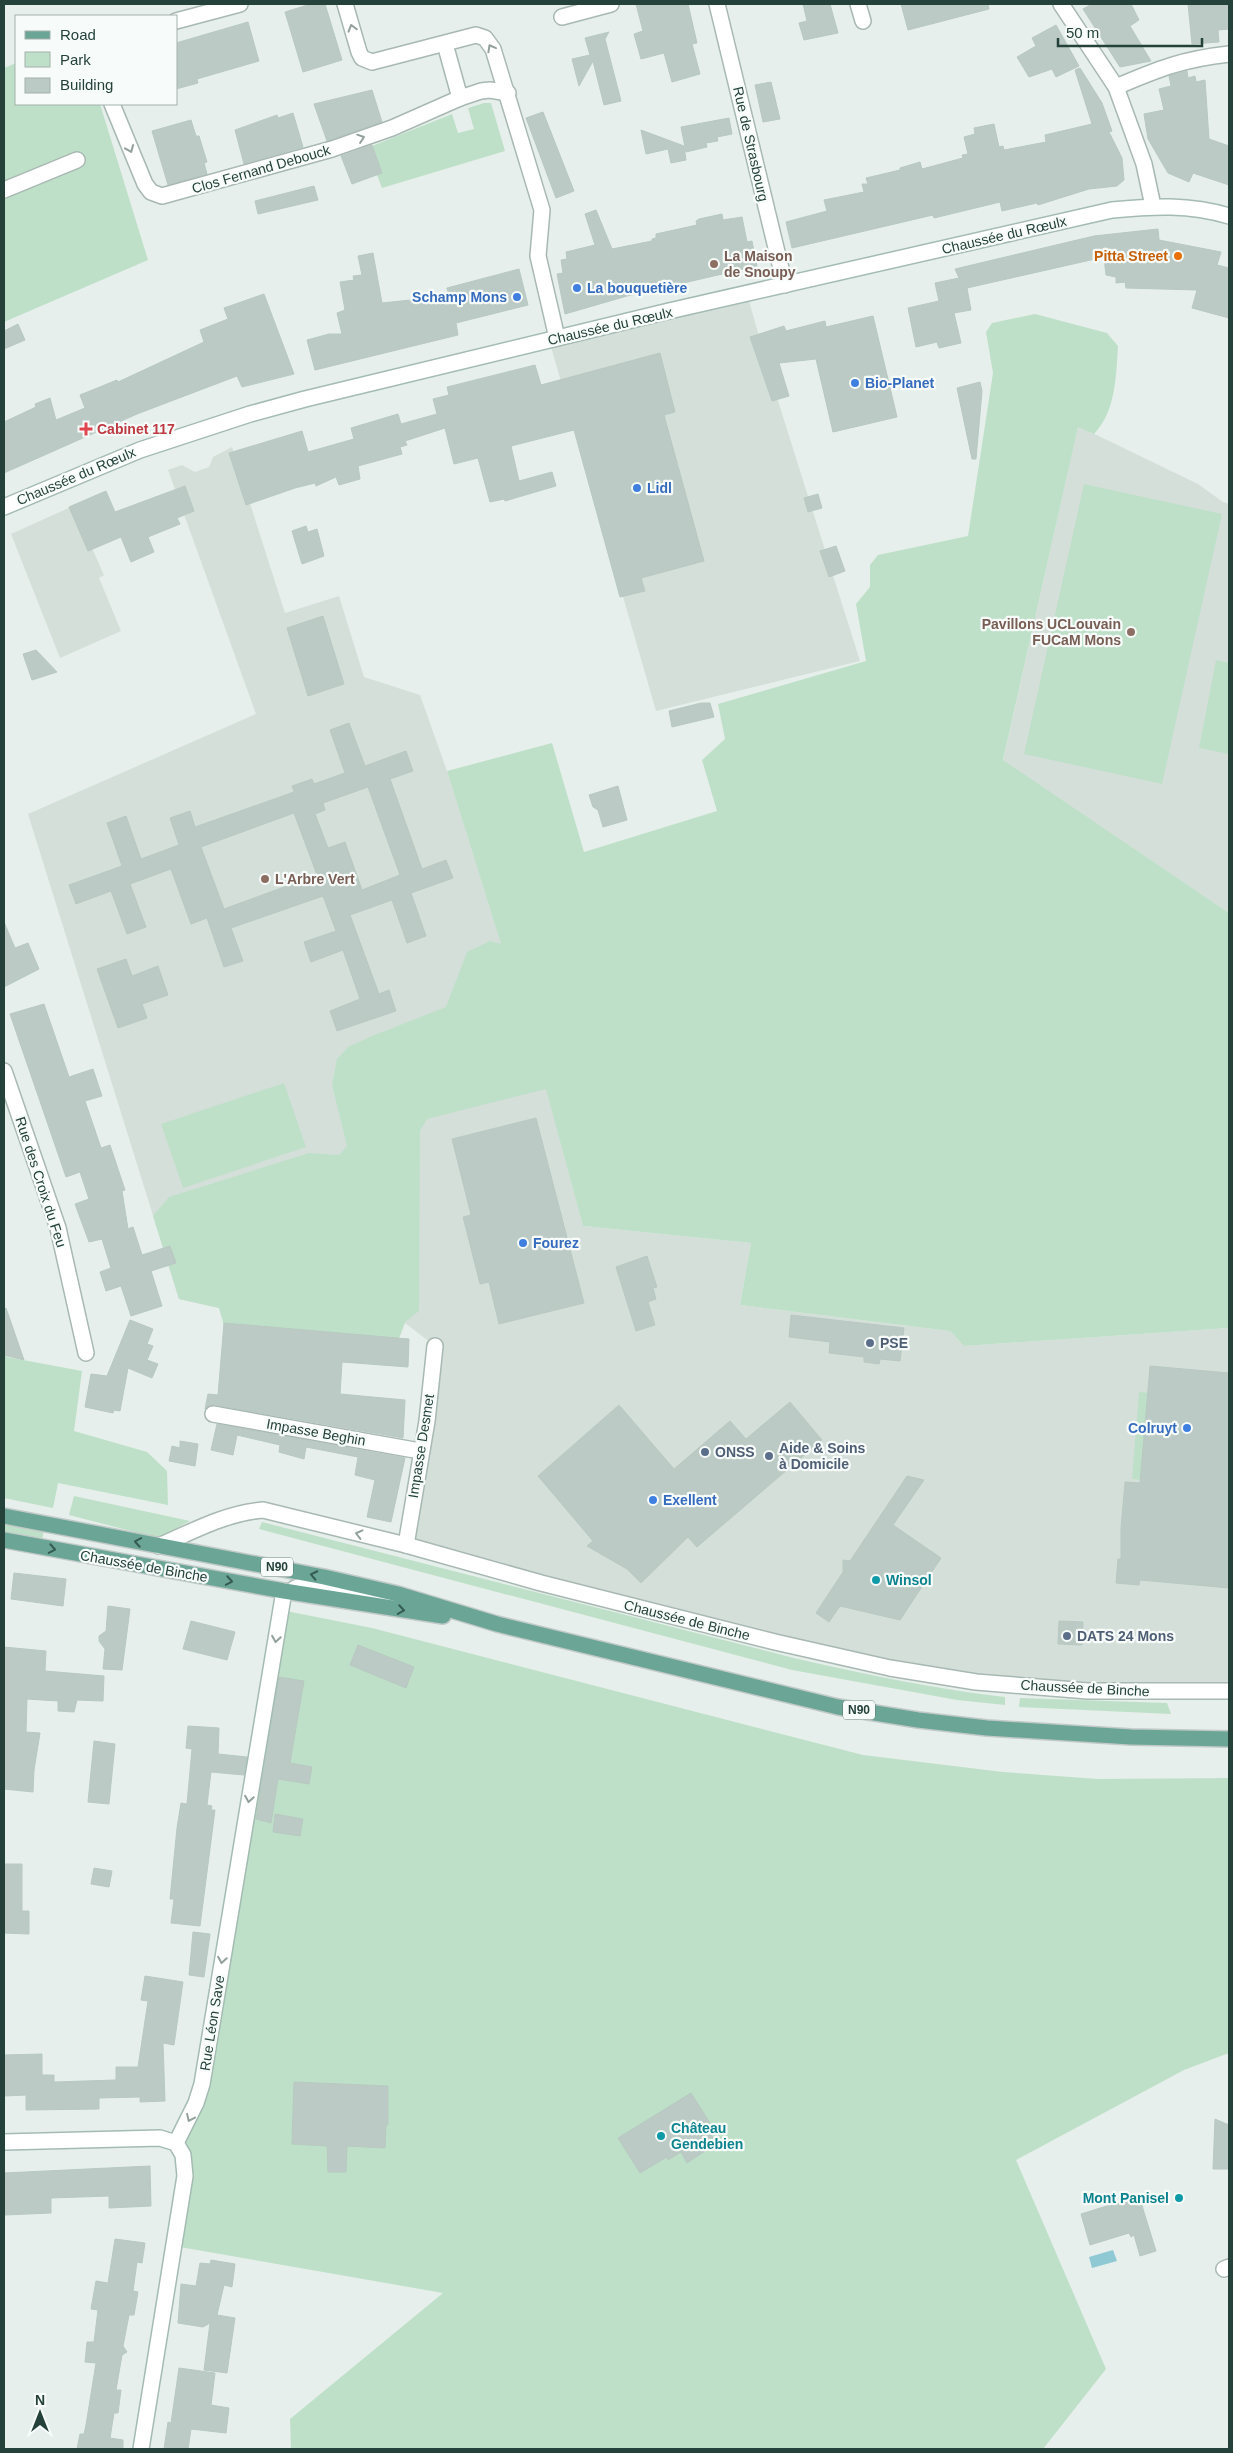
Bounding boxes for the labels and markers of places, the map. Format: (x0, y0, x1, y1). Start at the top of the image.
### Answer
place label: La Maison de Snoupy (724, 248, 796, 280)
place label: Pitta Street (1094, 248, 1168, 264)
marker: Pitta Street (1172, 250, 1184, 262)
marker: La Maison de Snoupy (708, 258, 720, 270)
place label: La bouquetière (587, 280, 688, 296)
marker: La bouquetière (571, 282, 583, 294)
place label: Schamp Mons (412, 289, 507, 305)
marker: Schamp Mons (511, 291, 523, 303)
place label: Bio-Planet (865, 375, 935, 391)
marker: Bio-Planet (849, 377, 861, 389)
place label: Cabinet 117 (97, 421, 175, 437)
marker: Cabinet 117 (79, 422, 93, 436)
place label: Lidl (647, 480, 672, 496)
marker: Lidl (631, 482, 643, 494)
place label: Pavillons UCLouvain FUCaM Mons (982, 616, 1121, 648)
marker: Pavillons UCLouvain FUCaM Mons (1125, 626, 1137, 638)
place label: L'Arbre Vert (275, 871, 355, 887)
marker: L'Arbre Vert (259, 873, 271, 885)
place label: Fourez (533, 1235, 579, 1251)
marker: Fourez (517, 1237, 529, 1249)
place label: PSE (880, 1335, 908, 1351)
marker: PSE (864, 1337, 876, 1349)
place label: Colruyt (1128, 1420, 1177, 1436)
marker: Colruyt (1181, 1422, 1193, 1434)
place label: Aide & Soins à Domicile (779, 1440, 866, 1472)
place label: ONSS (715, 1444, 755, 1460)
marker: ONSS (699, 1446, 711, 1458)
marker: Aide & Soins à Domicile (763, 1450, 775, 1462)
place label: Exellent (663, 1492, 717, 1508)
marker: Exellent (647, 1494, 659, 1506)
place label: Winsol (886, 1572, 932, 1588)
marker: Winsol (870, 1574, 882, 1586)
place label: DATS 24 Mons (1077, 1628, 1174, 1644)
marker: DATS 24 Mons (1061, 1630, 1073, 1642)
place label: Château Gendebien (671, 2120, 743, 2152)
marker: Château Gendebien (655, 2130, 667, 2142)
place label: Mont Panisel (1083, 2190, 1169, 2206)
marker: Mont Panisel (1173, 2192, 1185, 2204)

